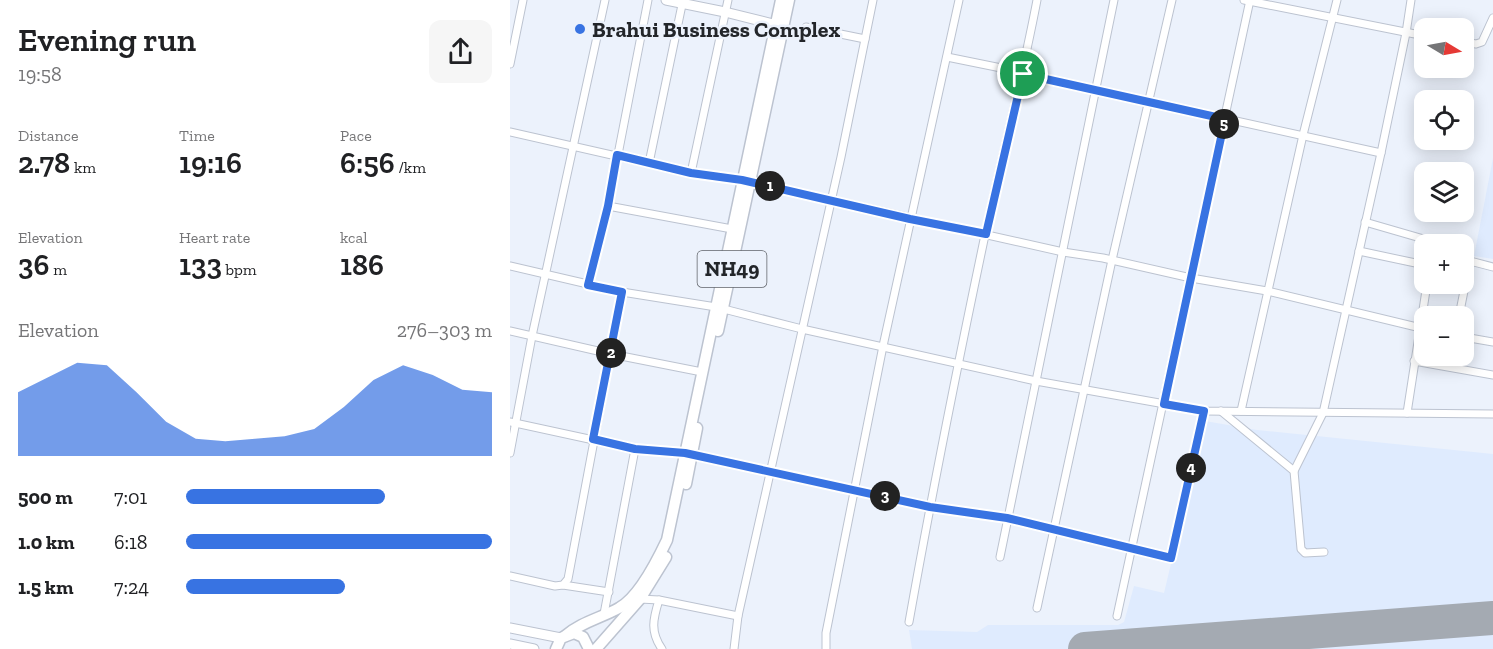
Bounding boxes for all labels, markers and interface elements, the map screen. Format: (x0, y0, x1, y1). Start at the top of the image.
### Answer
place label: Brahui Business Complex (592, 16, 840, 43)
north arrow (1414, 18, 1474, 78)
map controls (1414, 18, 1474, 366)
text: Evening run (18, 20, 196, 59)
button: share (429, 20, 492, 83)
marker: Brahui Business Complex (573, 22, 587, 36)
pin (997, 48, 1048, 99)
icon: arrive (1006, 57, 1039, 90)
text: 19:58 (18, 62, 62, 86)
button: locate (1414, 90, 1474, 150)
pin: 5 (1209, 109, 1239, 139)
text: 5 (1220, 114, 1228, 133)
text: Distance (18, 126, 79, 145)
text: Time (179, 126, 215, 145)
text: Pace (340, 126, 372, 145)
text: 2.78 (18, 145, 70, 181)
text: 19:16 (179, 145, 242, 181)
text: 6:56 (340, 145, 395, 181)
text: km (70, 158, 96, 177)
text: /km (395, 158, 426, 177)
button: layers (1414, 162, 1474, 222)
pin: 1 (755, 171, 785, 201)
text: 1 (767, 176, 773, 195)
text: Elevation (18, 228, 83, 247)
text: Heart rate (179, 228, 250, 247)
text: kcal (340, 228, 367, 247)
button: + (1414, 234, 1474, 294)
text: 36 (18, 247, 50, 283)
text: 133 (179, 247, 222, 283)
text: 186 (340, 247, 384, 283)
road number: NH49 (698, 251, 766, 287)
text: m (50, 260, 67, 279)
text: bpm (222, 260, 257, 279)
button: − (1414, 306, 1474, 366)
text: Elevation (18, 318, 99, 342)
text: 276–303 m (397, 318, 492, 342)
pin: 2 (596, 338, 626, 368)
text: 2 (607, 343, 615, 362)
pin: 4 (1176, 453, 1206, 483)
text: 4 (1186, 458, 1196, 477)
pin: 3 (870, 481, 900, 511)
text: 500 m (18, 485, 73, 509)
text: 7:01 (114, 485, 147, 509)
text: 3 (881, 486, 889, 505)
text: 1.0 km (18, 530, 74, 554)
text: 6:18 (114, 530, 148, 554)
text: 1.5 km (18, 575, 73, 599)
text: 7:24 (114, 575, 149, 599)

